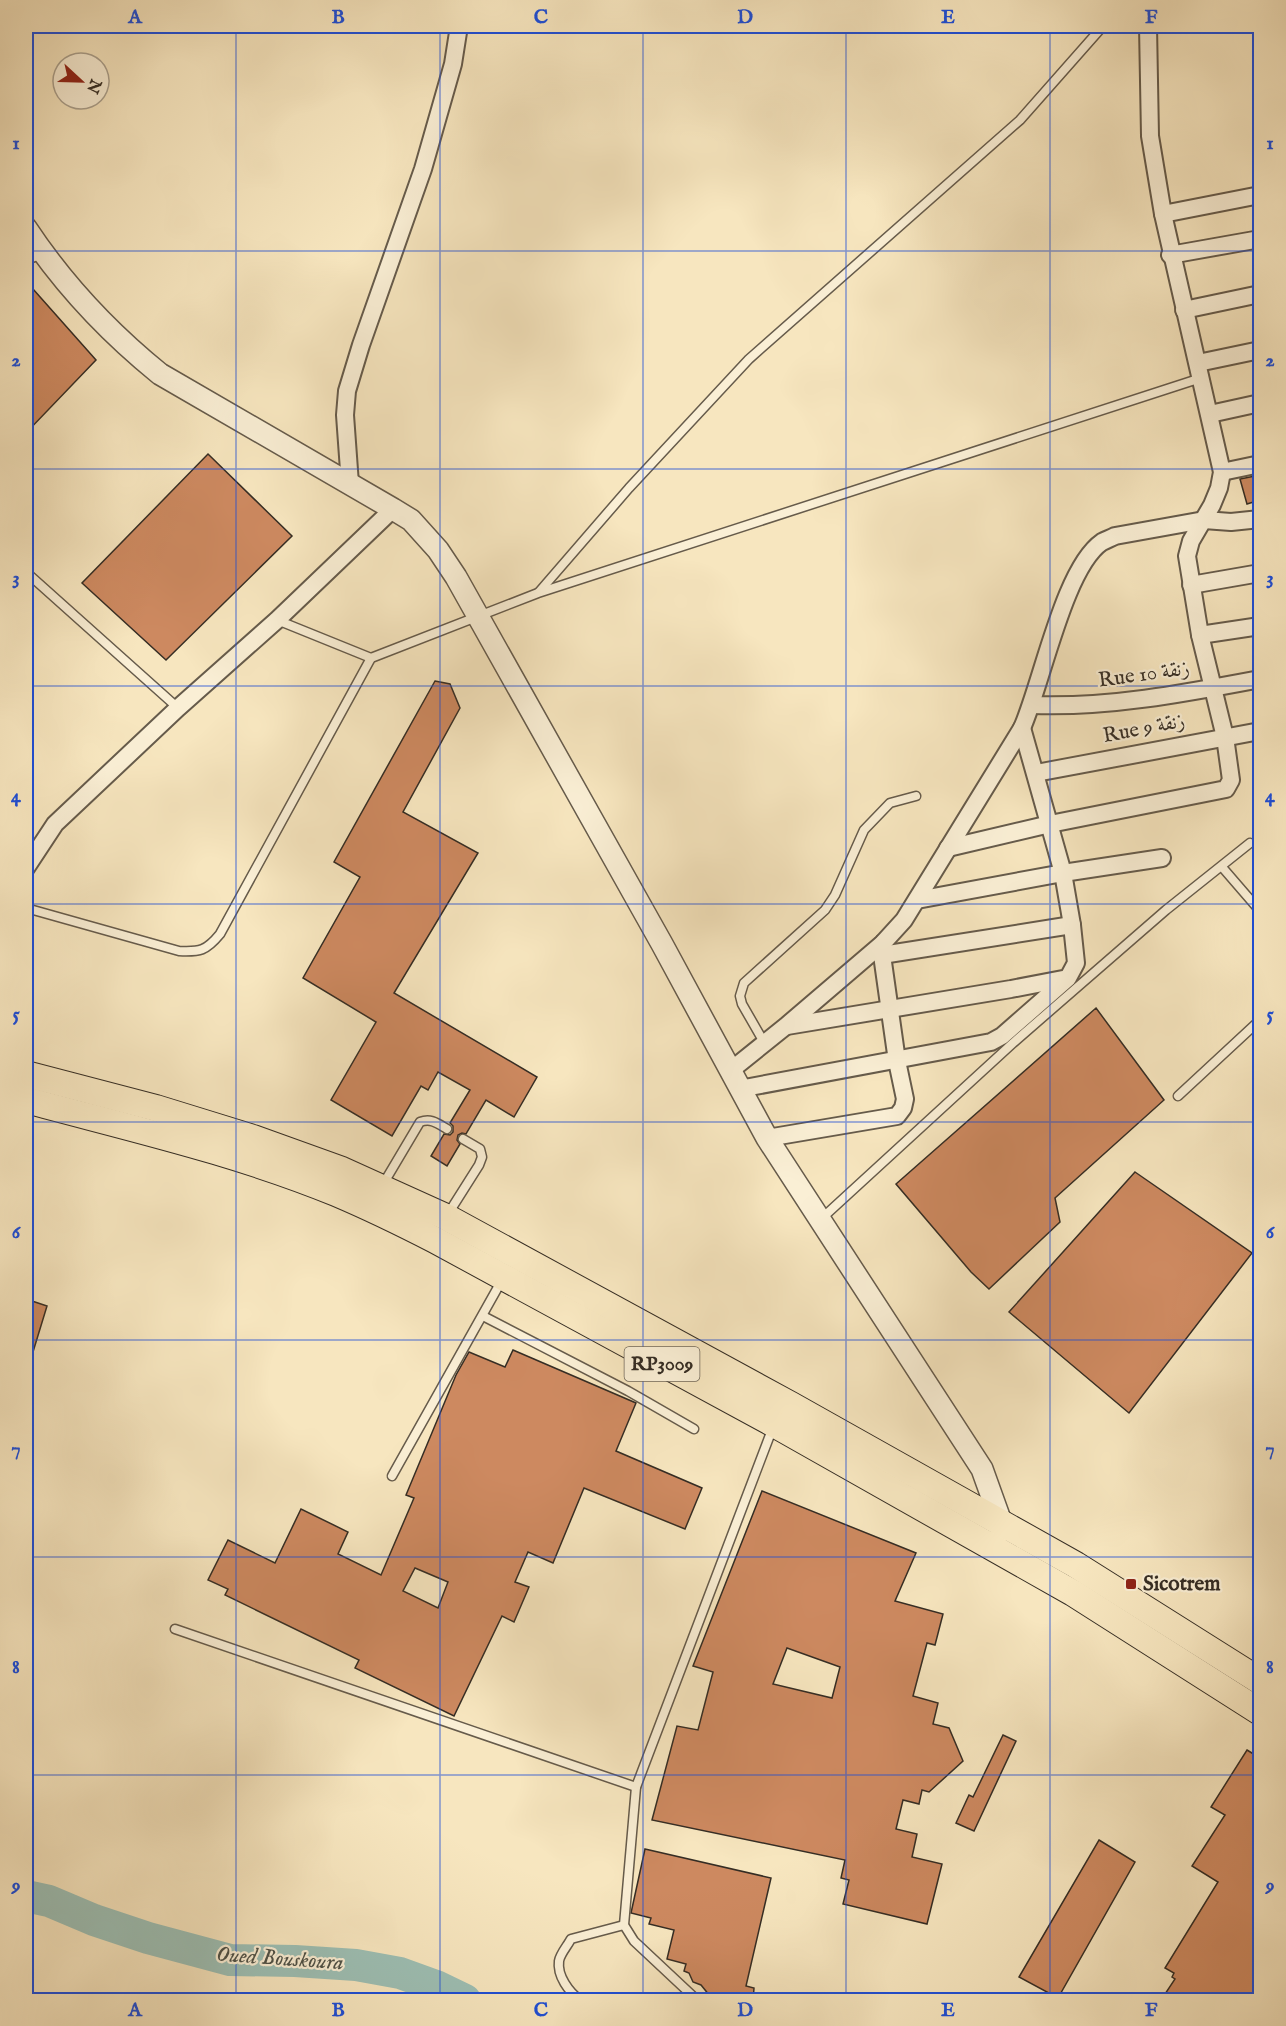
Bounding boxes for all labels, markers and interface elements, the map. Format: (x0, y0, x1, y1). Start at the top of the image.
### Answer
text: A (127, 5, 143, 30)
text: B (331, 5, 345, 30)
text: C (534, 5, 548, 30)
text: D (737, 5, 753, 30)
text: E (941, 5, 955, 30)
text: F (1145, 5, 1158, 30)
north arrow (51, 51, 111, 111)
text: N (81, 75, 105, 96)
text: 1 (12, 131, 20, 156)
text: 1 (1266, 131, 1274, 156)
text: 2 (11, 348, 21, 373)
text: 2 (1265, 348, 1275, 373)
text: 3 (12, 566, 20, 591)
text: 3 (1266, 566, 1274, 591)
street label: Rue 10 زنقة (1097, 655, 1191, 695)
street label: Rue 9 زنقة (1101, 708, 1187, 750)
text: 4 (11, 784, 22, 809)
text: 4 (1265, 784, 1276, 809)
text: 5 (12, 1002, 20, 1027)
text: 5 (1266, 1002, 1274, 1027)
text: 6 (12, 1220, 22, 1245)
text: 6 (1266, 1220, 1276, 1245)
road number: RP3009 (624, 1347, 700, 1381)
text: 7 (11, 1437, 21, 1462)
text: 7 (1265, 1437, 1275, 1462)
place label: Sicotrem (1143, 1571, 1221, 1598)
marker: Sicotrem (1124, 1577, 1138, 1591)
text: 8 (12, 1655, 20, 1680)
text: 8 (1266, 1655, 1274, 1680)
text: 9 (11, 1873, 21, 1898)
text: 9 (1265, 1873, 1275, 1898)
water label: Oued Bouskoura (215, 1941, 345, 1977)
text: A (127, 1998, 143, 2023)
text: B (331, 1998, 345, 2023)
text: C (534, 1998, 548, 2023)
text: D (737, 1998, 753, 2023)
text: E (941, 1998, 955, 2023)
text: F (1145, 1998, 1158, 2023)

